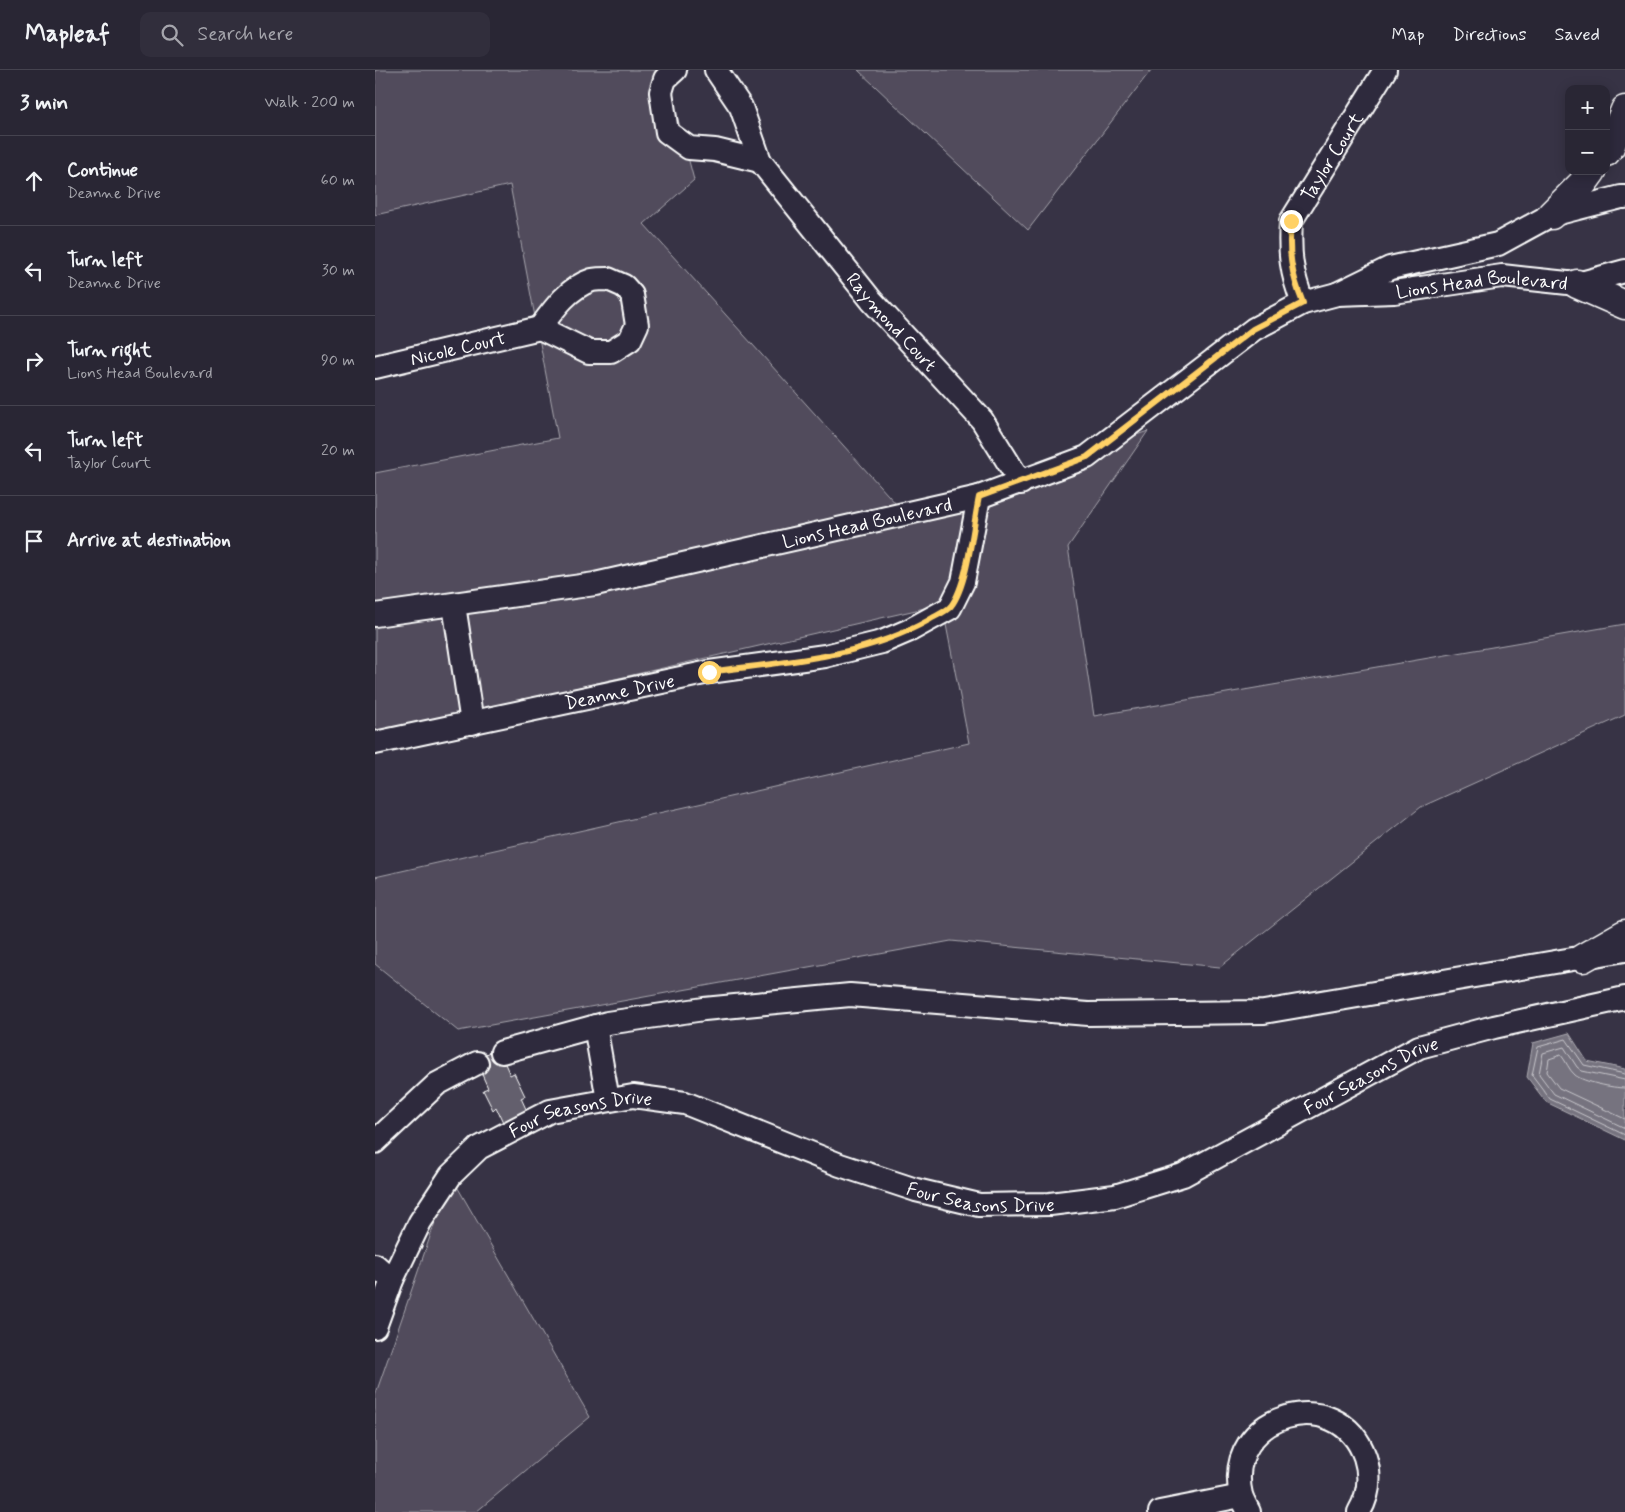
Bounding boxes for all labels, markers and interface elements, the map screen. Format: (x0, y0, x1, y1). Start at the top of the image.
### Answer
search box (140, 12, 490, 57)
text: Mapleaf (25, 19, 110, 50)
icon: search (158, 21, 186, 49)
text: Search here (198, 22, 293, 47)
text: Map (1392, 23, 1425, 47)
text: Directions (1453, 23, 1527, 47)
text: Saved (1555, 23, 1600, 47)
map controls (1565, 85, 1610, 175)
button: + (1565, 85, 1610, 130)
text: 3 min (20, 89, 68, 117)
text: Walk · 200 m (264, 92, 355, 113)
street label: Taylor Court (1296, 108, 1370, 206)
button: − (1565, 130, 1610, 175)
text: Continue (67, 158, 138, 183)
icon: ahead (20, 167, 48, 195)
text: 60 m (321, 170, 355, 191)
text: Deanne Drive (67, 183, 161, 204)
route end (1280, 210, 1303, 233)
text: Turn left (67, 248, 143, 273)
icon: left (20, 257, 48, 285)
text: 30 m (322, 260, 355, 281)
street label: Lions Head Boulevard (1394, 265, 1569, 306)
street label: Raymond Court (840, 268, 942, 378)
text: Deanne Drive (67, 273, 161, 294)
street label: Nicole Court (408, 326, 508, 372)
text: Turn right (67, 338, 151, 363)
icon: right (20, 347, 48, 375)
text: 90 m (321, 350, 355, 371)
text: Lions Head Boulevard (67, 363, 213, 384)
text: Turn left (67, 428, 143, 453)
icon: left (20, 437, 48, 465)
text: 20 m (321, 440, 355, 461)
text: Taylor Court (67, 453, 151, 474)
street label: Lions Head Boulevard (780, 493, 954, 555)
icon: arrive (20, 527, 48, 555)
text: Arrive at destination (67, 528, 231, 553)
route start (698, 661, 721, 684)
street label: Deanne Drive (563, 669, 677, 716)
street label: Four Seasons Drive (1300, 1031, 1441, 1121)
street label: Four Seasons Drive (505, 1085, 654, 1144)
street label: Four Seasons Drive (903, 1177, 1056, 1219)

